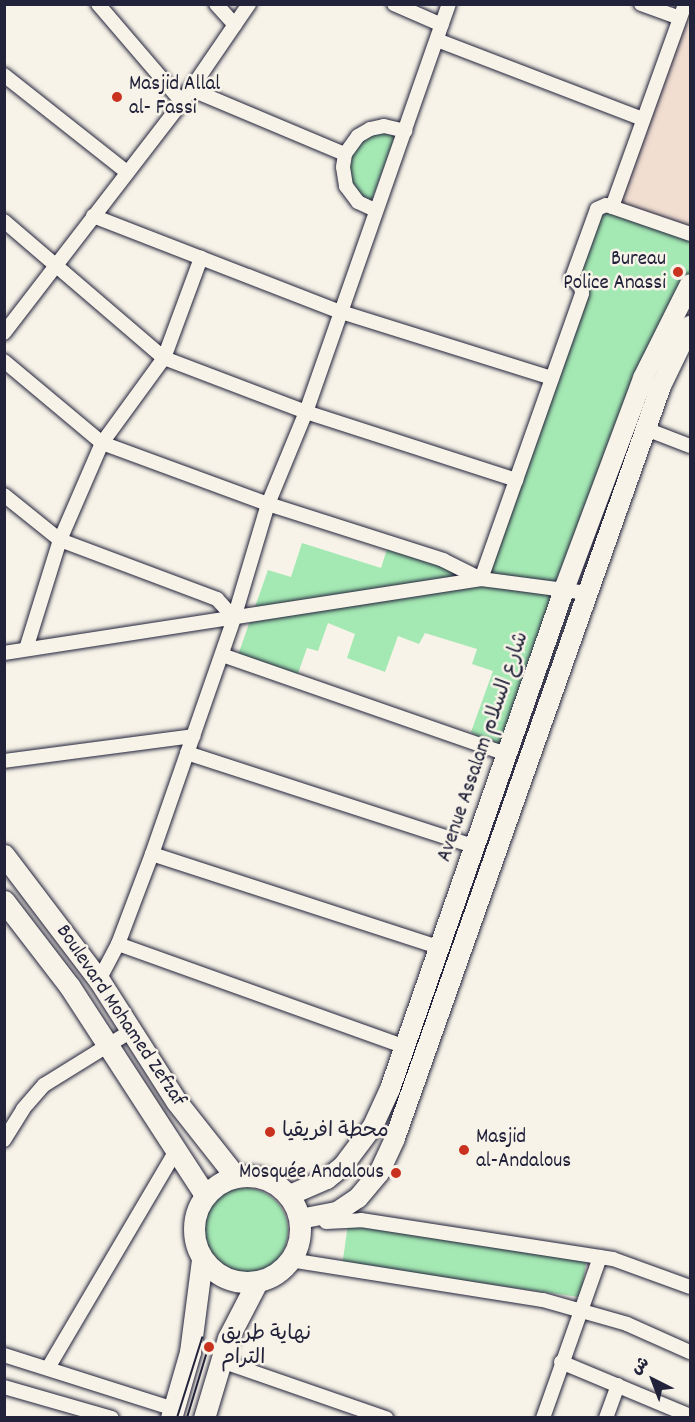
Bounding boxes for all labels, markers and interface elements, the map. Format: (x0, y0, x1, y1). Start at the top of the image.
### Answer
place label: Masjid Allal al- Fassi (129, 72, 220, 122)
marker: Masjid Allal al- Fassi (110, 90, 124, 104)
place label: Bureau Police Anassi (563, 247, 666, 297)
marker: Bureau Police Anassi (671, 265, 685, 279)
street label: Avenue Assalam شارع السلام (433, 629, 535, 865)
street label: Boulevard Mohamed Zefzaf (50, 920, 190, 1112)
place label: محطة افريقيا (282, 1119, 389, 1145)
marker: محطة افريقيا (263, 1125, 277, 1139)
place label: Masjid al-Andalous (476, 1125, 571, 1175)
marker: Masjid al-Andalous (457, 1143, 471, 1157)
place label: Mosquée Andalous (239, 1160, 384, 1186)
marker: Mosquée Andalous (389, 1166, 403, 1180)
place label: نهاية طريق الترام (221, 1322, 311, 1372)
marker: نهاية طريق الترام (202, 1340, 216, 1354)
north arrow (623, 1350, 683, 1410)
text: ش (626, 1352, 655, 1381)

